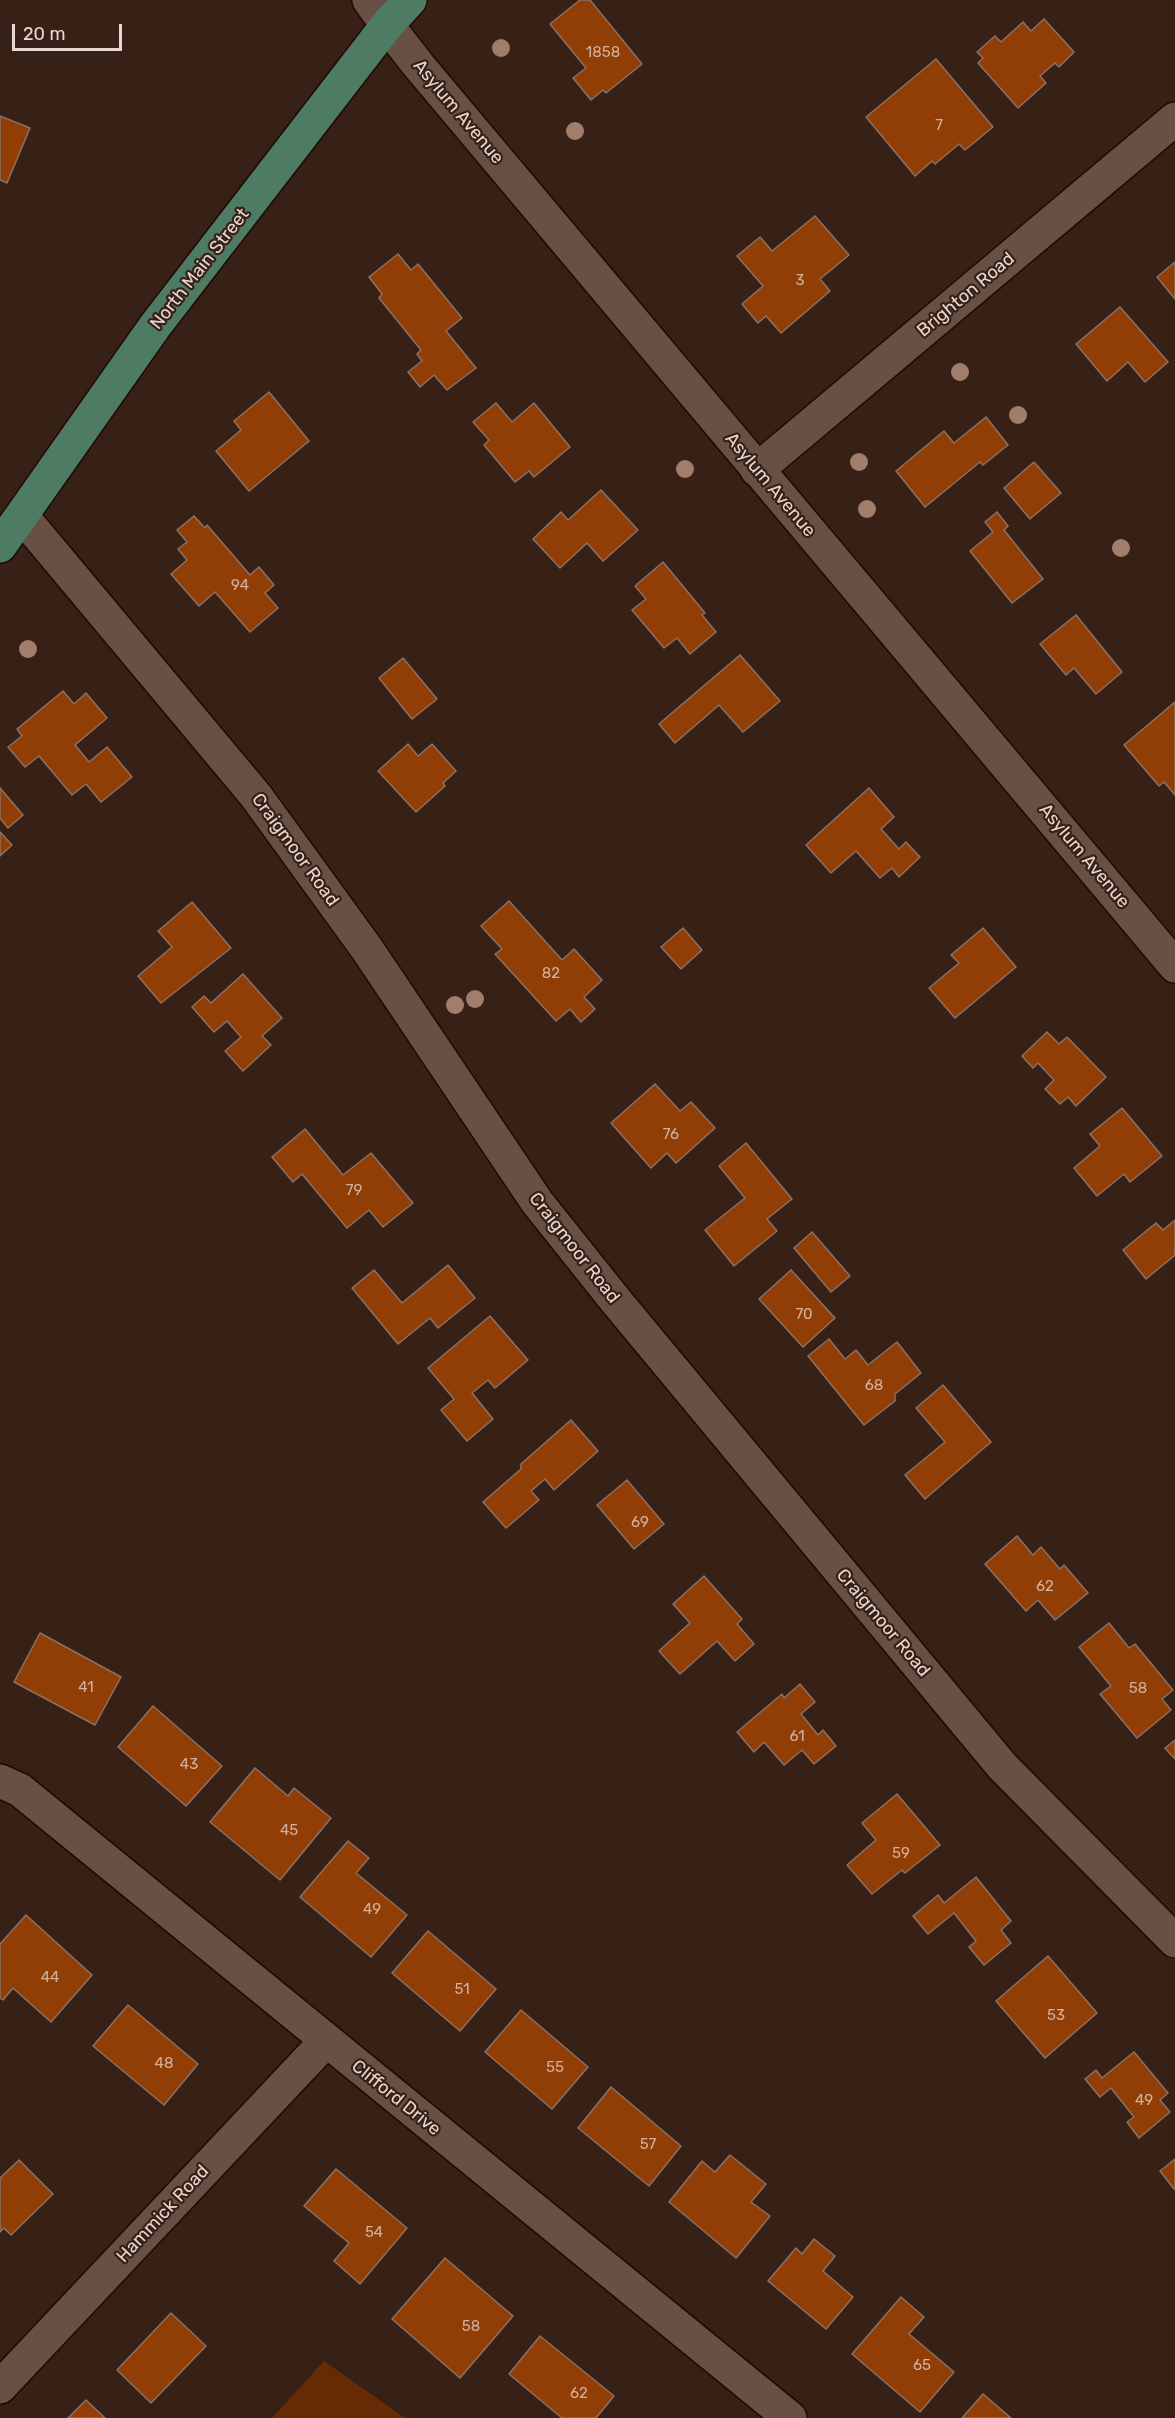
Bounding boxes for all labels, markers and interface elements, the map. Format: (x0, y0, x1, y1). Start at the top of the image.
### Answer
scale bar (15, 12, 124, 50)
text: 20 m (23, 23, 65, 45)
house number: 1858 (586, 44, 620, 62)
street label: Asylum Avenue (408, 55, 508, 169)
house number: 7 (935, 117, 943, 135)
street label: North Main Street (146, 204, 254, 334)
street label: Brighton Road (913, 248, 1019, 342)
house number: 3 (795, 272, 805, 290)
street label: Asylum Avenue (720, 428, 820, 542)
house number: 94 (231, 577, 249, 595)
street label: Craigmoor Road (247, 789, 343, 911)
street label: Asylum Avenue (1034, 799, 1134, 913)
house number: 82 (542, 965, 560, 983)
house number: 76 (663, 1126, 679, 1144)
house number: 79 (346, 1182, 362, 1200)
street label: Craigmoor Road (524, 1188, 624, 1308)
house number: 70 (795, 1306, 813, 1324)
house number: 68 (865, 1377, 883, 1395)
house number: 69 (631, 1514, 649, 1532)
street label: Craigmoor Road (832, 1565, 934, 1681)
house number: 62 (1036, 1578, 1054, 1596)
house number: 41 (78, 1679, 94, 1697)
house number: 58 (1129, 1680, 1147, 1698)
house number: 61 (789, 1728, 805, 1746)
house number: 43 (180, 1756, 198, 1774)
house number: 45 (280, 1822, 298, 1840)
house number: 59 (892, 1845, 910, 1863)
house number: 49 (363, 1901, 381, 1919)
house number: 44 (41, 1969, 59, 1987)
house number: 51 (454, 1981, 470, 1999)
house number: 53 (1047, 2007, 1065, 2025)
house number: 48 (155, 2055, 173, 2073)
street label: Clifford Drive (347, 2055, 445, 2141)
house number: 55 (546, 2059, 564, 2077)
house number: 49 (1135, 2092, 1153, 2110)
house number: 57 (640, 2136, 656, 2154)
street label: Hammick Road (112, 2161, 214, 2267)
house number: 54 (365, 2224, 383, 2242)
house number: 58 (462, 2318, 480, 2336)
house number: 65 (913, 2357, 931, 2375)
house number: 62 (570, 2385, 588, 2403)

